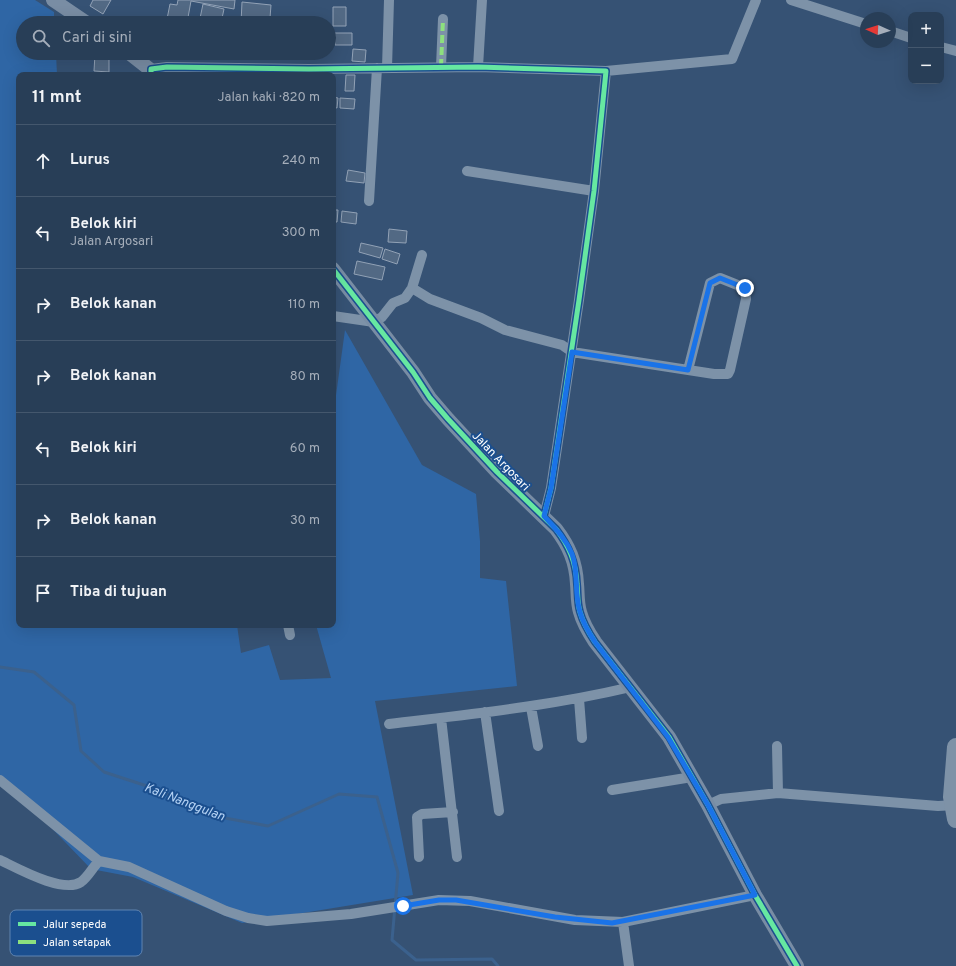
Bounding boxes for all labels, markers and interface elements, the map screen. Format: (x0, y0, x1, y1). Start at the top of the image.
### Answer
north arrow (860, 12, 896, 48)
map controls (908, 12, 944, 84)
button: + (908, 12, 944, 48)
search box (16, 16, 336, 60)
icon: search (30, 27, 52, 49)
text: Cari di sini (62, 29, 132, 48)
button: − (908, 48, 944, 84)
text: 11 mnt (32, 87, 81, 109)
text: Jalan kaki · 820 m (217, 90, 320, 106)
icon: ahead (32, 150, 54, 172)
text: Lurus (70, 151, 110, 170)
text: 240 m (282, 153, 320, 169)
text: Belok kiri (70, 215, 137, 234)
icon: left (32, 222, 54, 244)
text: 300 m (282, 225, 320, 241)
text: Jalan Argosari (70, 234, 153, 250)
route end (736, 279, 754, 297)
icon: right (32, 294, 54, 316)
text: Belok kanan (70, 295, 157, 314)
text: 110 m (288, 297, 320, 313)
icon: right (32, 366, 54, 388)
text: Belok kanan (70, 367, 157, 386)
text: 80 m (290, 369, 320, 385)
street label: Jalan Argosari (468, 428, 533, 495)
icon: left (32, 438, 54, 460)
text: Belok kiri (70, 439, 137, 458)
text: 60 m (290, 441, 320, 457)
icon: right (32, 510, 54, 532)
text: Belok kanan (70, 511, 157, 530)
text: 30 m (290, 513, 320, 529)
icon: arrive (32, 582, 54, 604)
text: Tiba di tujuan (70, 583, 167, 602)
water label: Kali Nanggulan (142, 780, 227, 826)
route start (394, 897, 412, 915)
legend (10, 910, 142, 956)
text: Jalur sepeda (43, 918, 107, 932)
text: Jalan setapak (43, 936, 111, 950)

